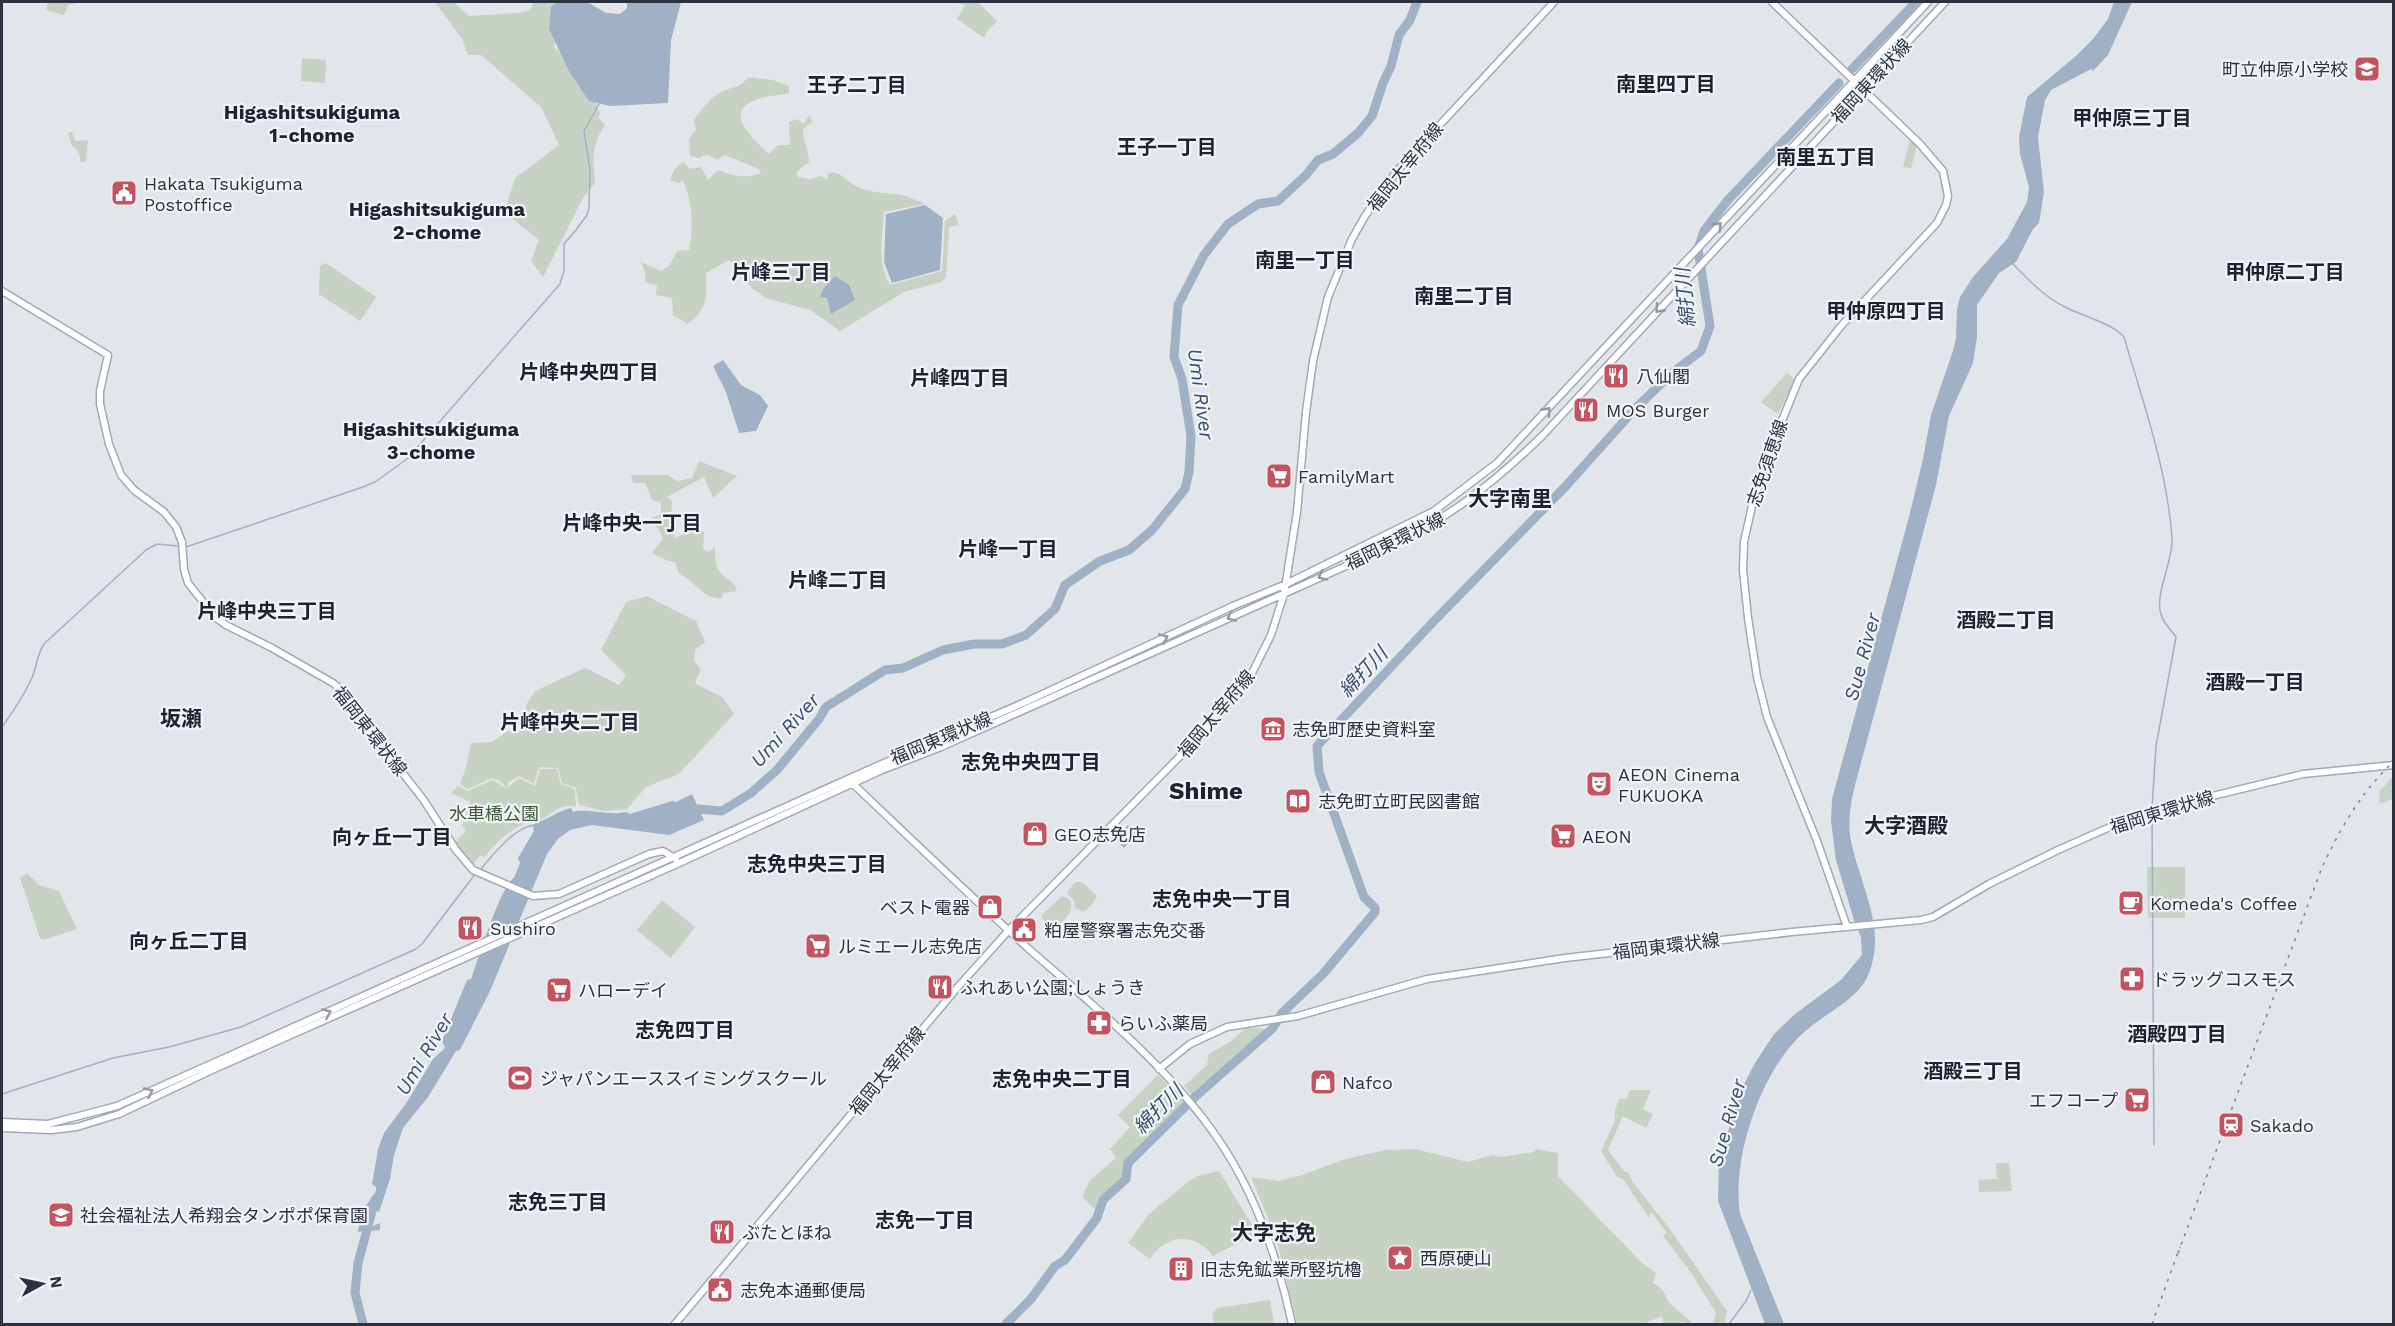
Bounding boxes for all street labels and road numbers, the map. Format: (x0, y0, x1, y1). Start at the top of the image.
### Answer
street label: 福岡東環状線 (1826, 34, 1916, 128)
street label: 福岡太宰府線 (1363, 118, 1447, 216)
street label: 志免須恵線 (1742, 417, 1792, 509)
street label: 福岡東環状線 (1342, 508, 1448, 574)
street label: 福岡太宰府線 (1173, 666, 1259, 762)
street label: 福岡東環状線 (328, 682, 412, 780)
street label: 福岡東環状線 (887, 707, 995, 769)
street label: 福岡東環状線 (2107, 786, 2217, 838)
street label: 福岡東環状線 (1611, 929, 1721, 963)
street label: 福岡太宰府線 (845, 1022, 929, 1120)

